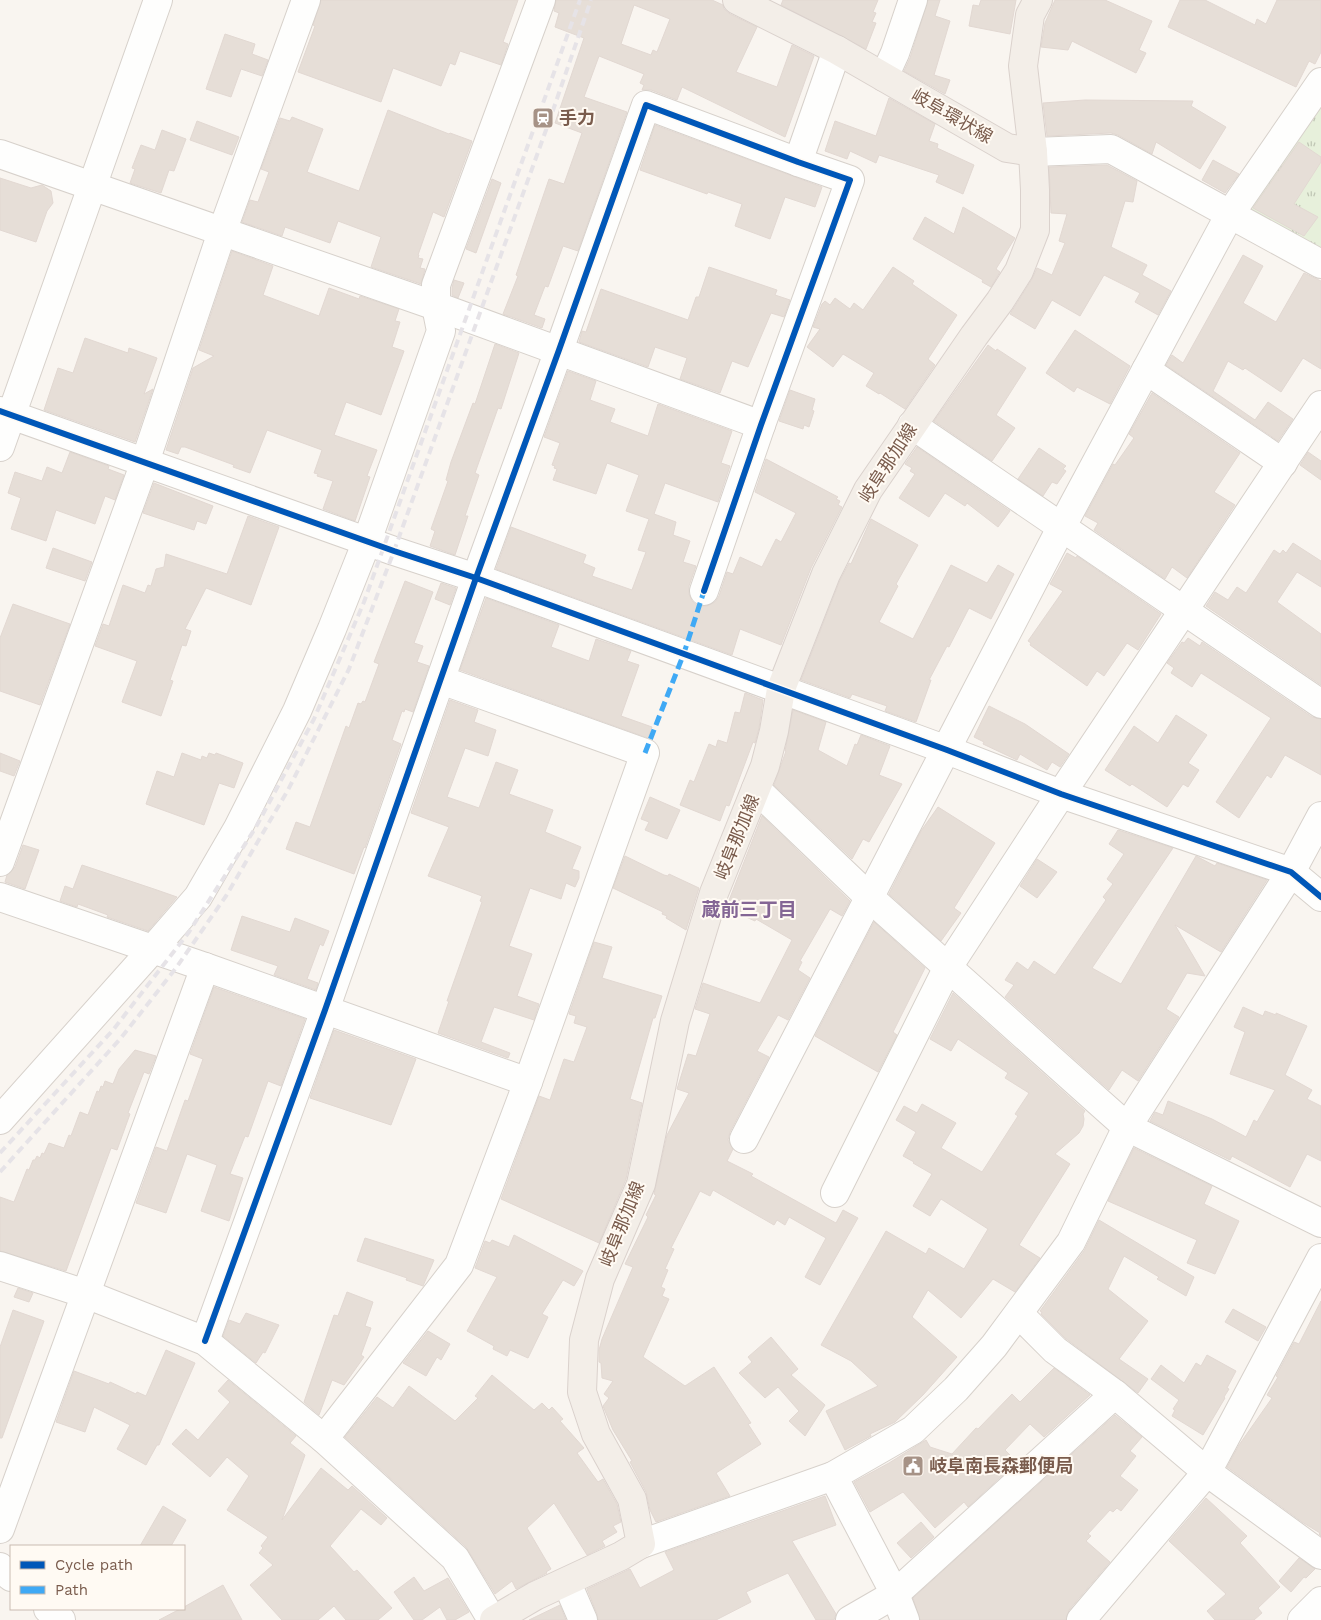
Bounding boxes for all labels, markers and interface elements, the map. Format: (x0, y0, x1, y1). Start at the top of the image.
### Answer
street label: 岐阜環状線 (908, 84, 996, 147)
station icon: 手力 (531, 106, 555, 130)
place label: 手力 (559, 107, 595, 128)
street label: 岐阜那加線 (854, 419, 921, 506)
street label: 岐阜那加線 (710, 791, 763, 882)
district label: 蔵前三丁目 (701, 898, 797, 921)
street label: 岐阜那加線 (595, 1178, 648, 1269)
public building icon: 岐阜南長森郵便局 (901, 1454, 925, 1478)
place label: 岐阜南長森郵便局 (929, 1455, 1073, 1476)
legend (10, 1545, 185, 1610)
text: Cycle path (55, 1556, 133, 1574)
text: Path (55, 1581, 88, 1599)

